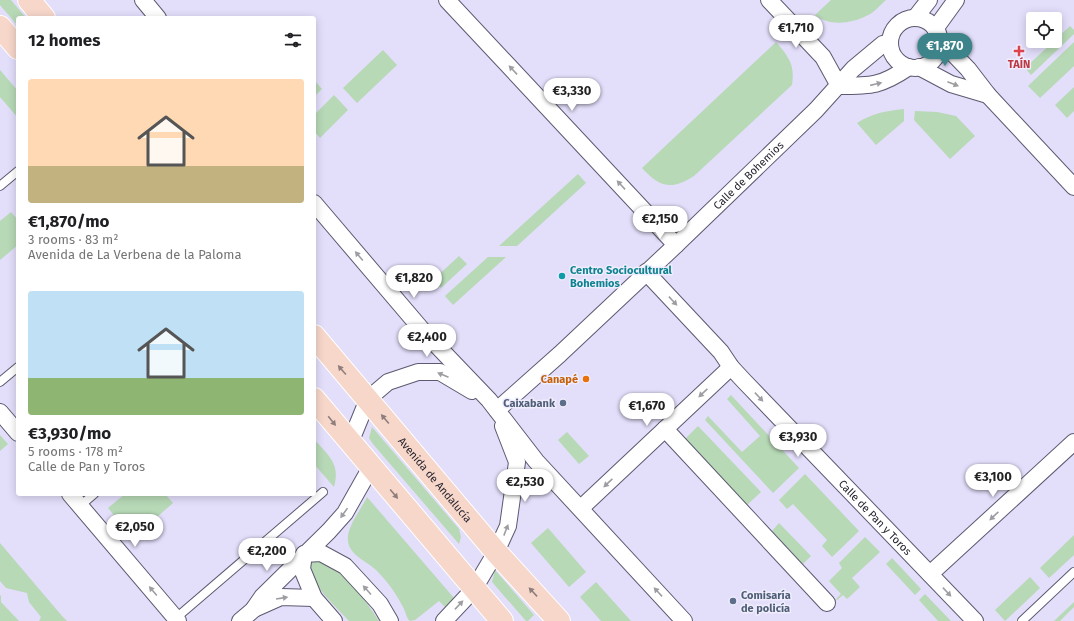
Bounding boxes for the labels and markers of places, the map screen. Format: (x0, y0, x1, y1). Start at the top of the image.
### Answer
pin: €1,710 (763, 15, 829, 49)
pin: €1,870 (912, 33, 978, 67)
marker: TAÍN (1014, 46, 1024, 56)
place label: TAÍN (1008, 57, 1030, 71)
pin: €3,330 (539, 78, 605, 112)
pin: €2,150 (627, 206, 693, 240)
place label: Centro Sociocultural Bohemios (570, 264, 673, 290)
pin: €1,820 (381, 265, 447, 299)
marker: Centro Sociocultural Bohemios (557, 271, 567, 281)
pin: €2,400 (394, 324, 460, 358)
place label: Canapé (541, 373, 578, 386)
marker: Canapé (581, 374, 591, 384)
pin: €1,670 (614, 393, 680, 427)
place label: Caixabank (503, 397, 556, 410)
marker: Caixabank (558, 398, 568, 408)
pin: €3,930 (765, 424, 831, 458)
pin: €3,100 (960, 464, 1026, 498)
pin: €2,530 (492, 469, 558, 503)
pin: €2,050 (102, 514, 168, 548)
pin: €2,200 (234, 538, 300, 572)
place label: Comisaría de policía (741, 589, 791, 615)
marker: Comisaría de policía (728, 596, 738, 606)

